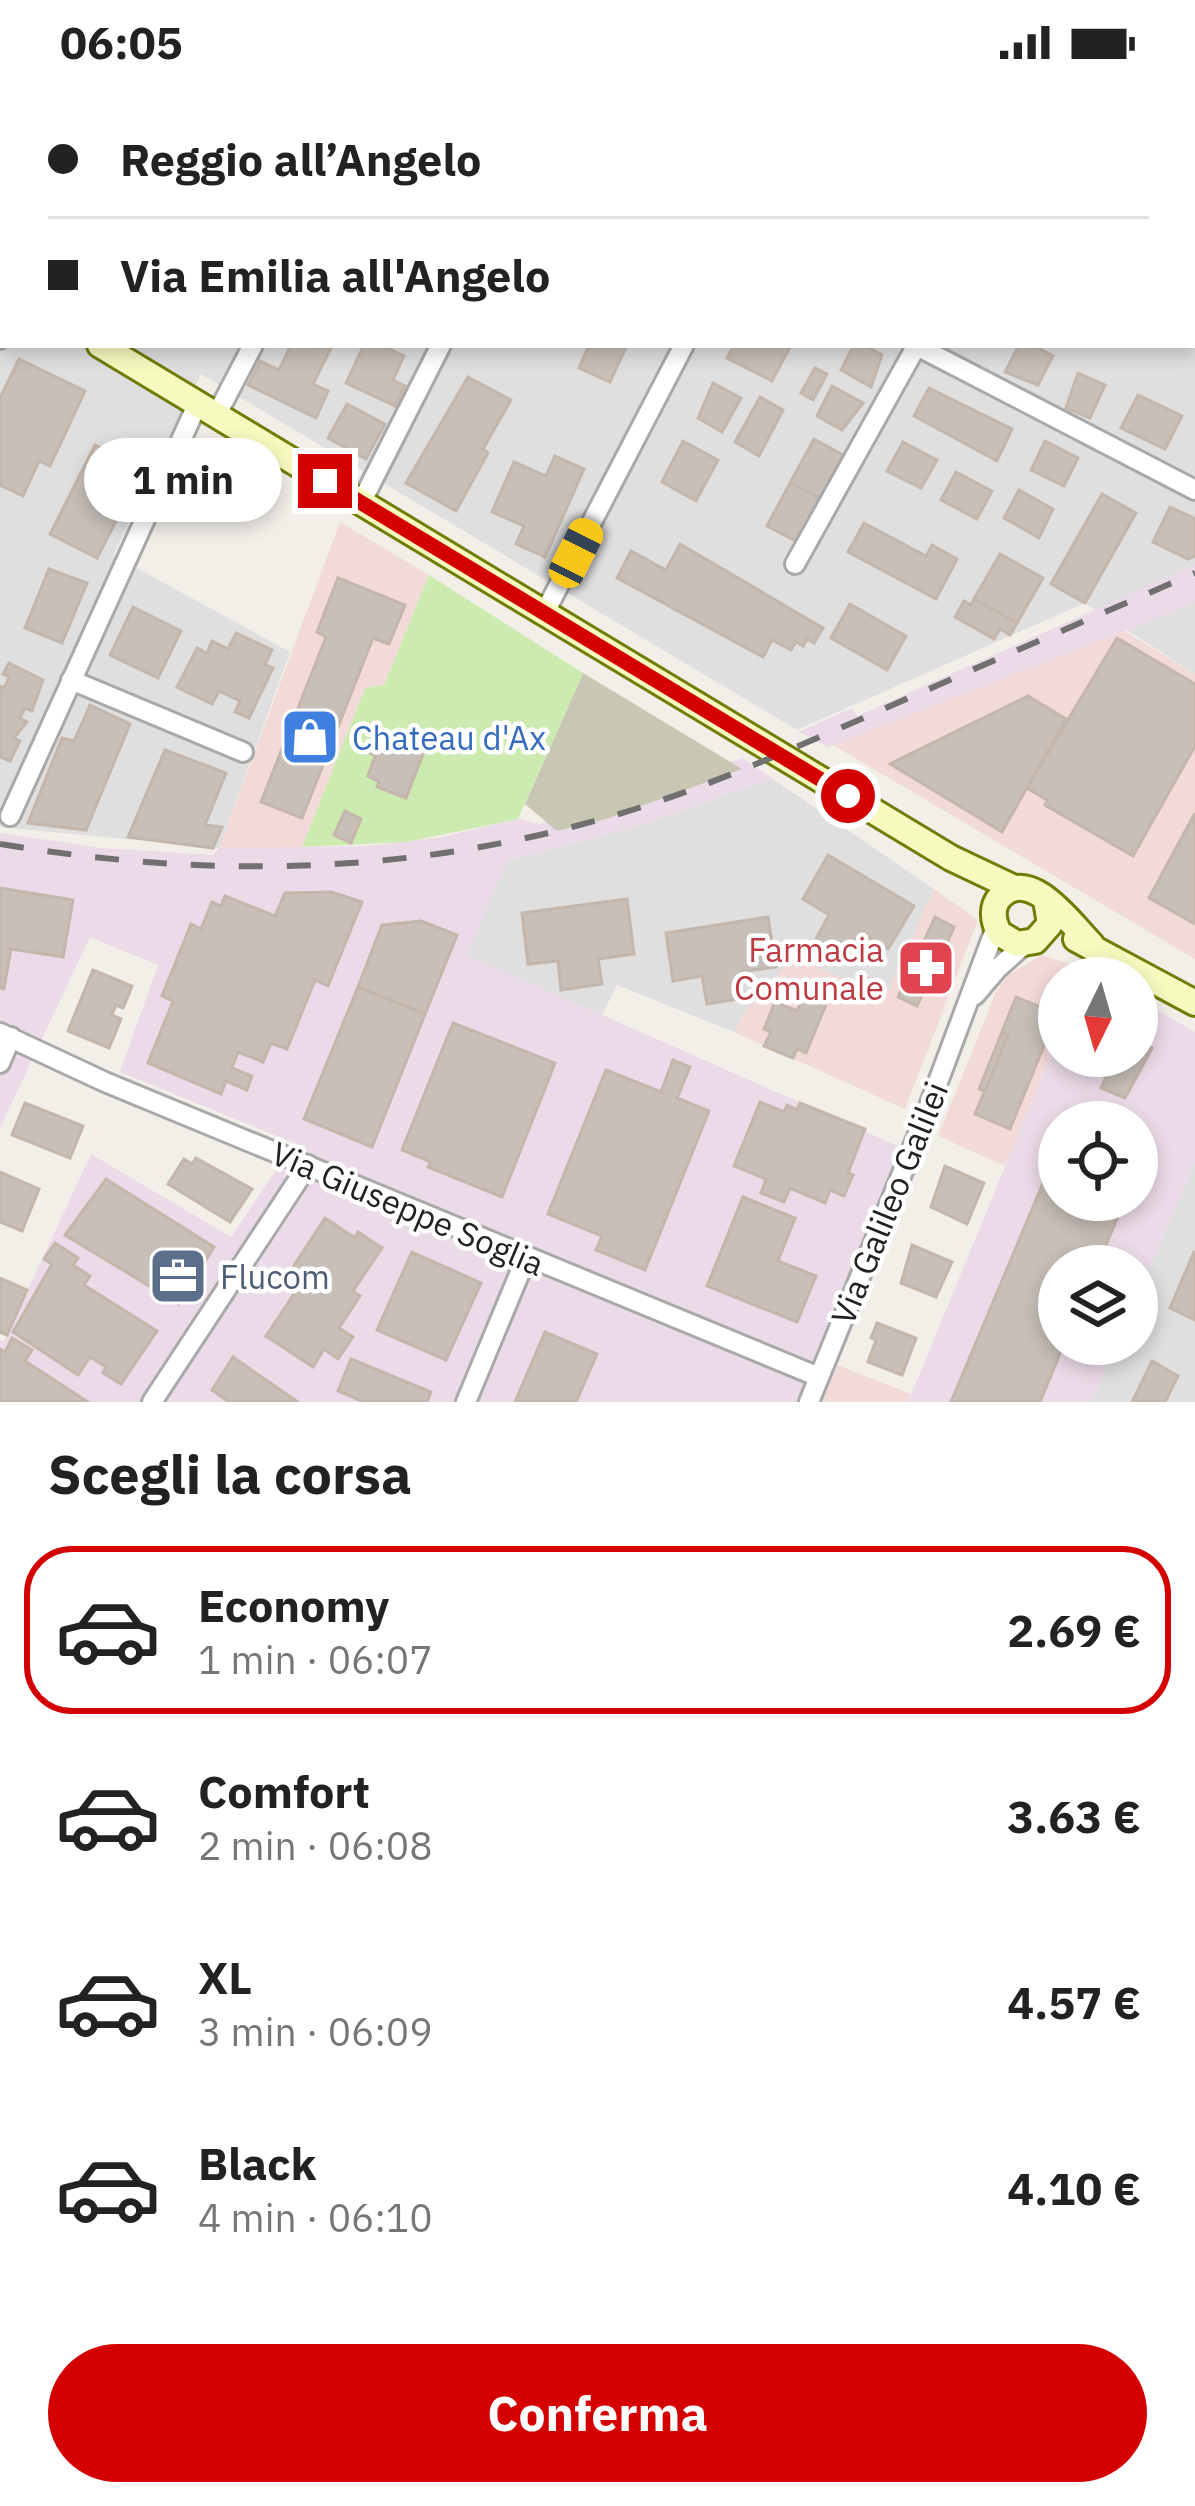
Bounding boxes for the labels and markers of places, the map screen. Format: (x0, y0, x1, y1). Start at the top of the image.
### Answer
shop icon: Chateau d'Ax (279, 706, 341, 768)
place label: Chateau d'Ax (352, 716, 546, 759)
place label: Farmacia Comunale (734, 928, 884, 1009)
pharmacy icon: Farmacia Comunale (895, 937, 957, 999)
office icon: Flucom (147, 1245, 209, 1307)
place label: Flucom (220, 1255, 330, 1298)

